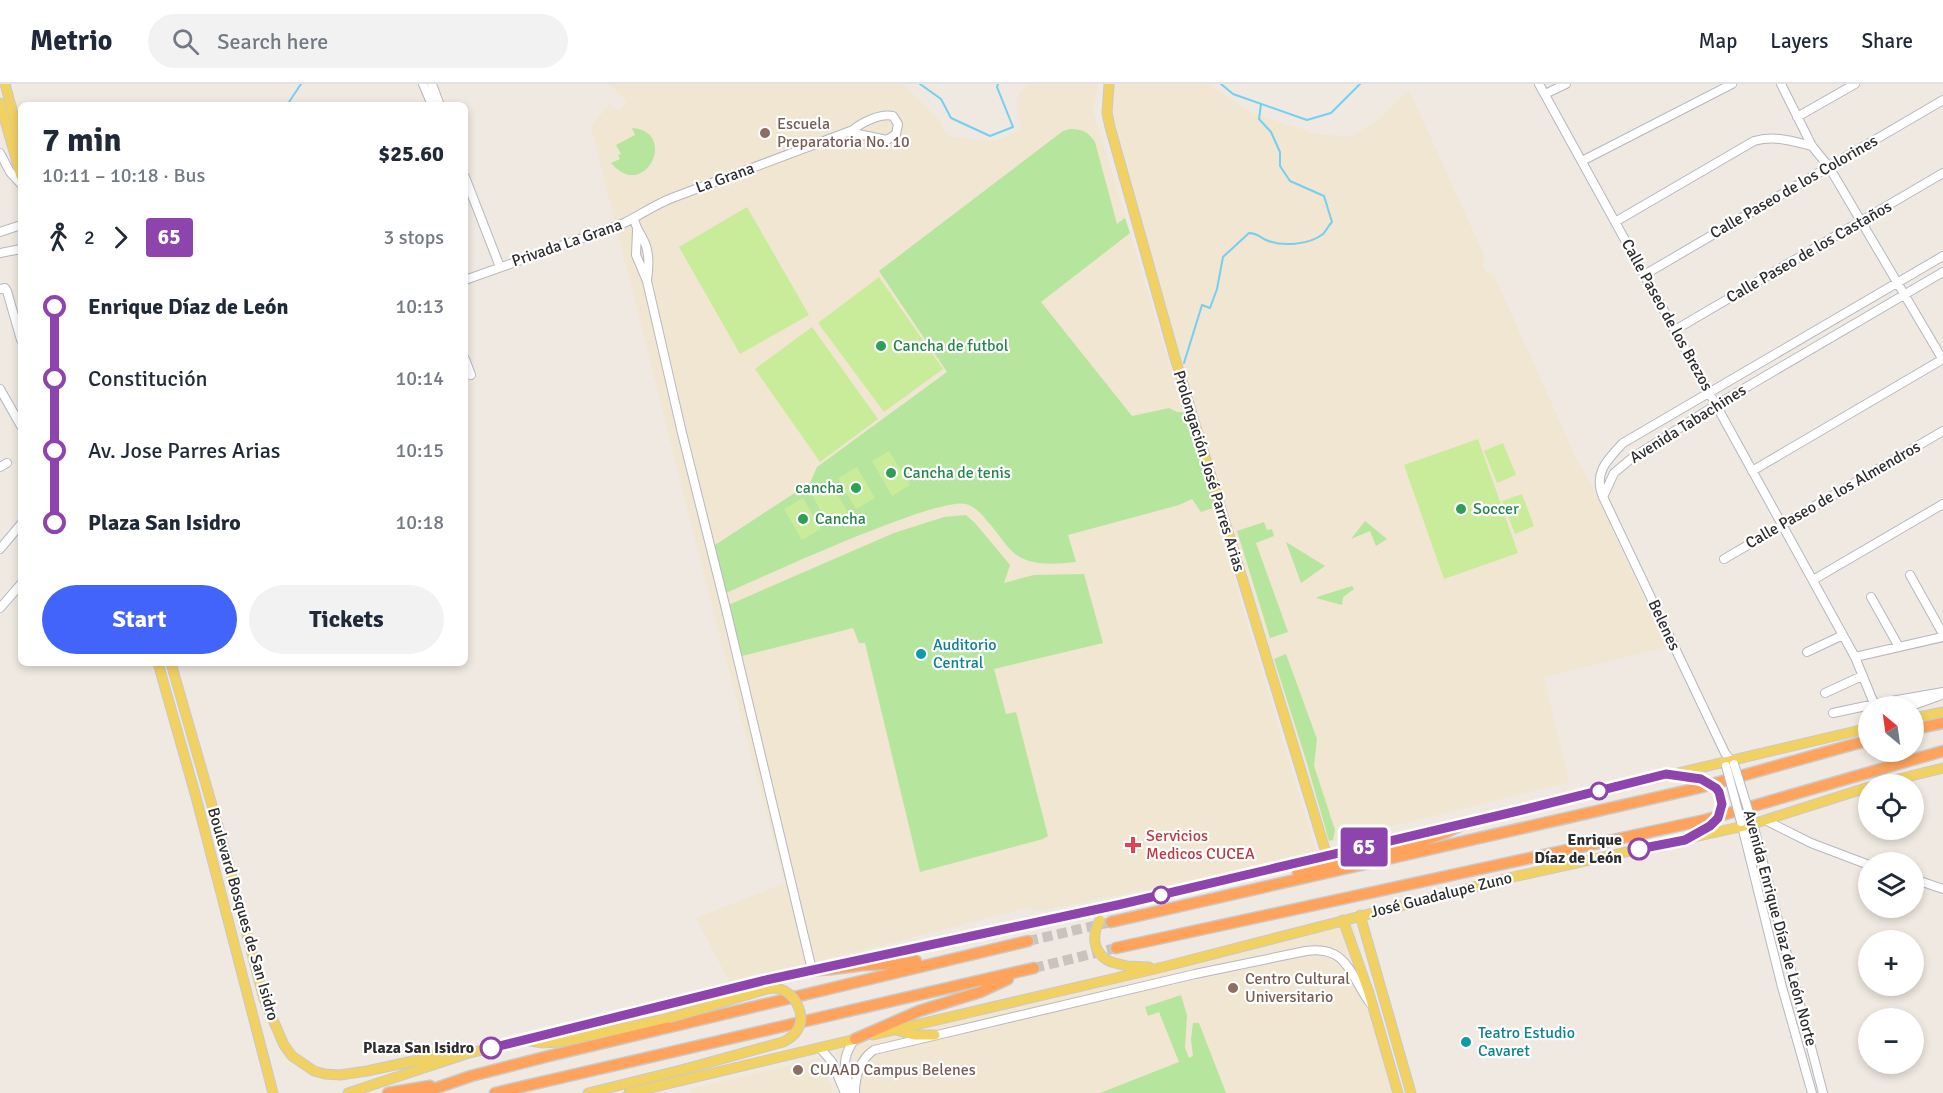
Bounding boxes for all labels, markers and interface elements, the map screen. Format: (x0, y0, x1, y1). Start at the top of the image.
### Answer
search box (148, 14, 568, 68)
text: Metrio (30, 24, 112, 58)
icon: search (169, 25, 202, 58)
text: Search here (217, 28, 328, 55)
text: Map (1699, 28, 1737, 54)
text: Layers (1770, 28, 1828, 54)
text: Share (1861, 28, 1913, 54)
place label: Escuela Preparatoria No. 10 (777, 114, 910, 152)
text: 7 min (42, 120, 122, 161)
marker: Escuela Preparatoria No. 10 (758, 126, 772, 140)
street label: Calle Paseo de los Colorines (1707, 131, 1881, 243)
text: $25.60 (378, 140, 444, 167)
street label: La Grana (693, 158, 757, 198)
text: 10:11 – 10:18 · Bus (42, 163, 205, 188)
street label: Calle Paseo de los Castaños (1723, 196, 1895, 308)
street label: Privada La Grana (509, 215, 625, 271)
icon: walk (42, 221, 75, 254)
icon: forward (104, 221, 137, 254)
text: 65 (158, 224, 181, 250)
text: 2 (84, 225, 95, 250)
text: 3 stops (383, 225, 444, 250)
street label: Calle Paseo de los Brezos (1617, 236, 1717, 394)
text: Enrique Díaz de León (88, 293, 289, 320)
text: 10:13 (395, 294, 444, 319)
place label: Cancha de futbol (893, 336, 1009, 356)
marker: Cancha de futbol (874, 339, 888, 353)
text: Constitución (88, 365, 208, 392)
text: 10:14 (395, 366, 444, 391)
street label: Prolongación José Parres Arias (1169, 368, 1249, 574)
street label: Avenida Tabachines (1626, 380, 1750, 468)
text: Av. Jose Parres Arias (88, 437, 280, 464)
street label: Calle Paseo de los Almendros (1742, 437, 1924, 553)
text: 10:15 (395, 438, 444, 463)
place label: Cancha de tenis (903, 463, 1011, 483)
marker: Cancha de tenis (884, 466, 898, 480)
place label: cancha (795, 478, 844, 498)
marker: cancha (849, 481, 863, 495)
place label: Soccer (1473, 499, 1519, 519)
marker: Soccer (1454, 502, 1468, 516)
text: Plaza San Isidro (88, 509, 241, 536)
place label: Cancha (815, 509, 866, 529)
text: 10:18 (395, 510, 444, 535)
marker: Cancha (796, 512, 810, 526)
button: Start (42, 585, 237, 654)
button: Tickets (249, 585, 444, 654)
street label: Belenes (1644, 596, 1684, 654)
place label: Auditorio Central (933, 635, 997, 673)
marker: Auditorio Central (914, 647, 928, 661)
north arrow (1858, 696, 1924, 762)
map controls (1858, 696, 1924, 1074)
button: locate (1858, 774, 1924, 840)
unlabelled marker (1590, 782, 1608, 800)
street label: Boulevard Bosques de San Isidro (203, 805, 283, 1023)
street label: Avenida Enrique Díaz de León Norte (1739, 808, 1821, 1048)
place label: Servicios Medicos CUCEA (1146, 826, 1255, 864)
line badge: 65 (1337, 828, 1391, 867)
place label: Enrique Díaz de León (1534, 830, 1622, 868)
text: 65 (1353, 834, 1375, 860)
marker: Servicios Medicos CUCEA (1124, 836, 1142, 854)
marker: Enrique Díaz de León (1628, 838, 1650, 860)
button: layers (1858, 852, 1924, 918)
street label: José Guadalupe Zuno (1368, 868, 1514, 922)
unlabelled marker (1152, 886, 1170, 904)
button: + (1858, 930, 1924, 996)
place label: Centro Cultural Universitario (1245, 969, 1350, 1007)
marker: Centro Cultural Universitario (1226, 981, 1240, 995)
button: − (1858, 1008, 1924, 1074)
place label: Teatro Estudio Cavaret (1478, 1023, 1575, 1061)
marker: Teatro Estudio Cavaret (1459, 1035, 1473, 1049)
marker: Plaza San Isidro (480, 1037, 502, 1059)
place label: Plaza San Isidro (363, 1038, 474, 1058)
place label: CUAAD Campus Belenes (810, 1060, 976, 1080)
marker: CUAAD Campus Belenes (791, 1063, 805, 1077)

